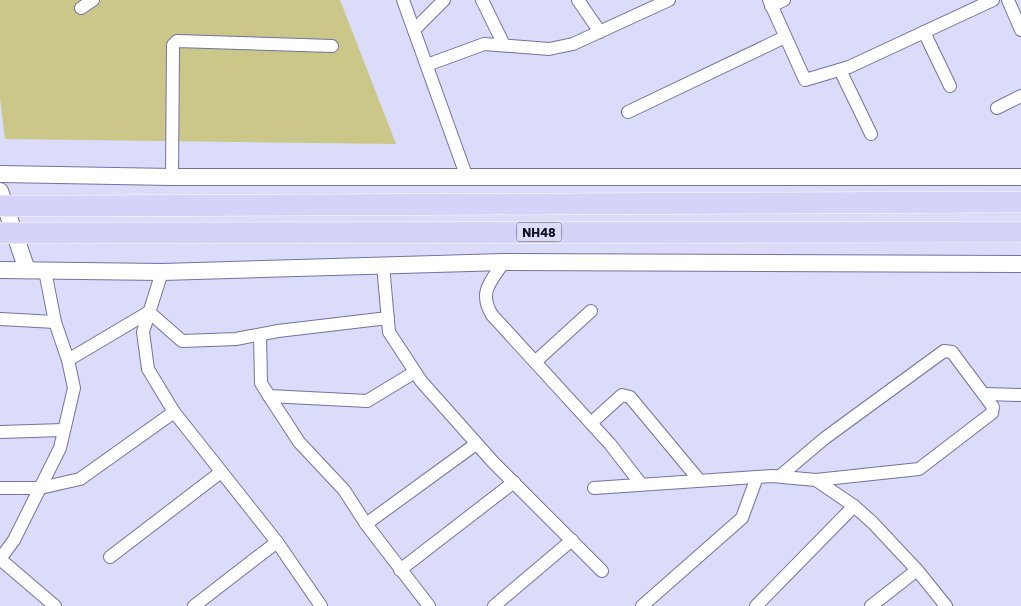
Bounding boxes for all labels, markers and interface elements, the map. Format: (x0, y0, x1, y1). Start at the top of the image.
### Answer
road number: NH48 (516, 222, 562, 242)

